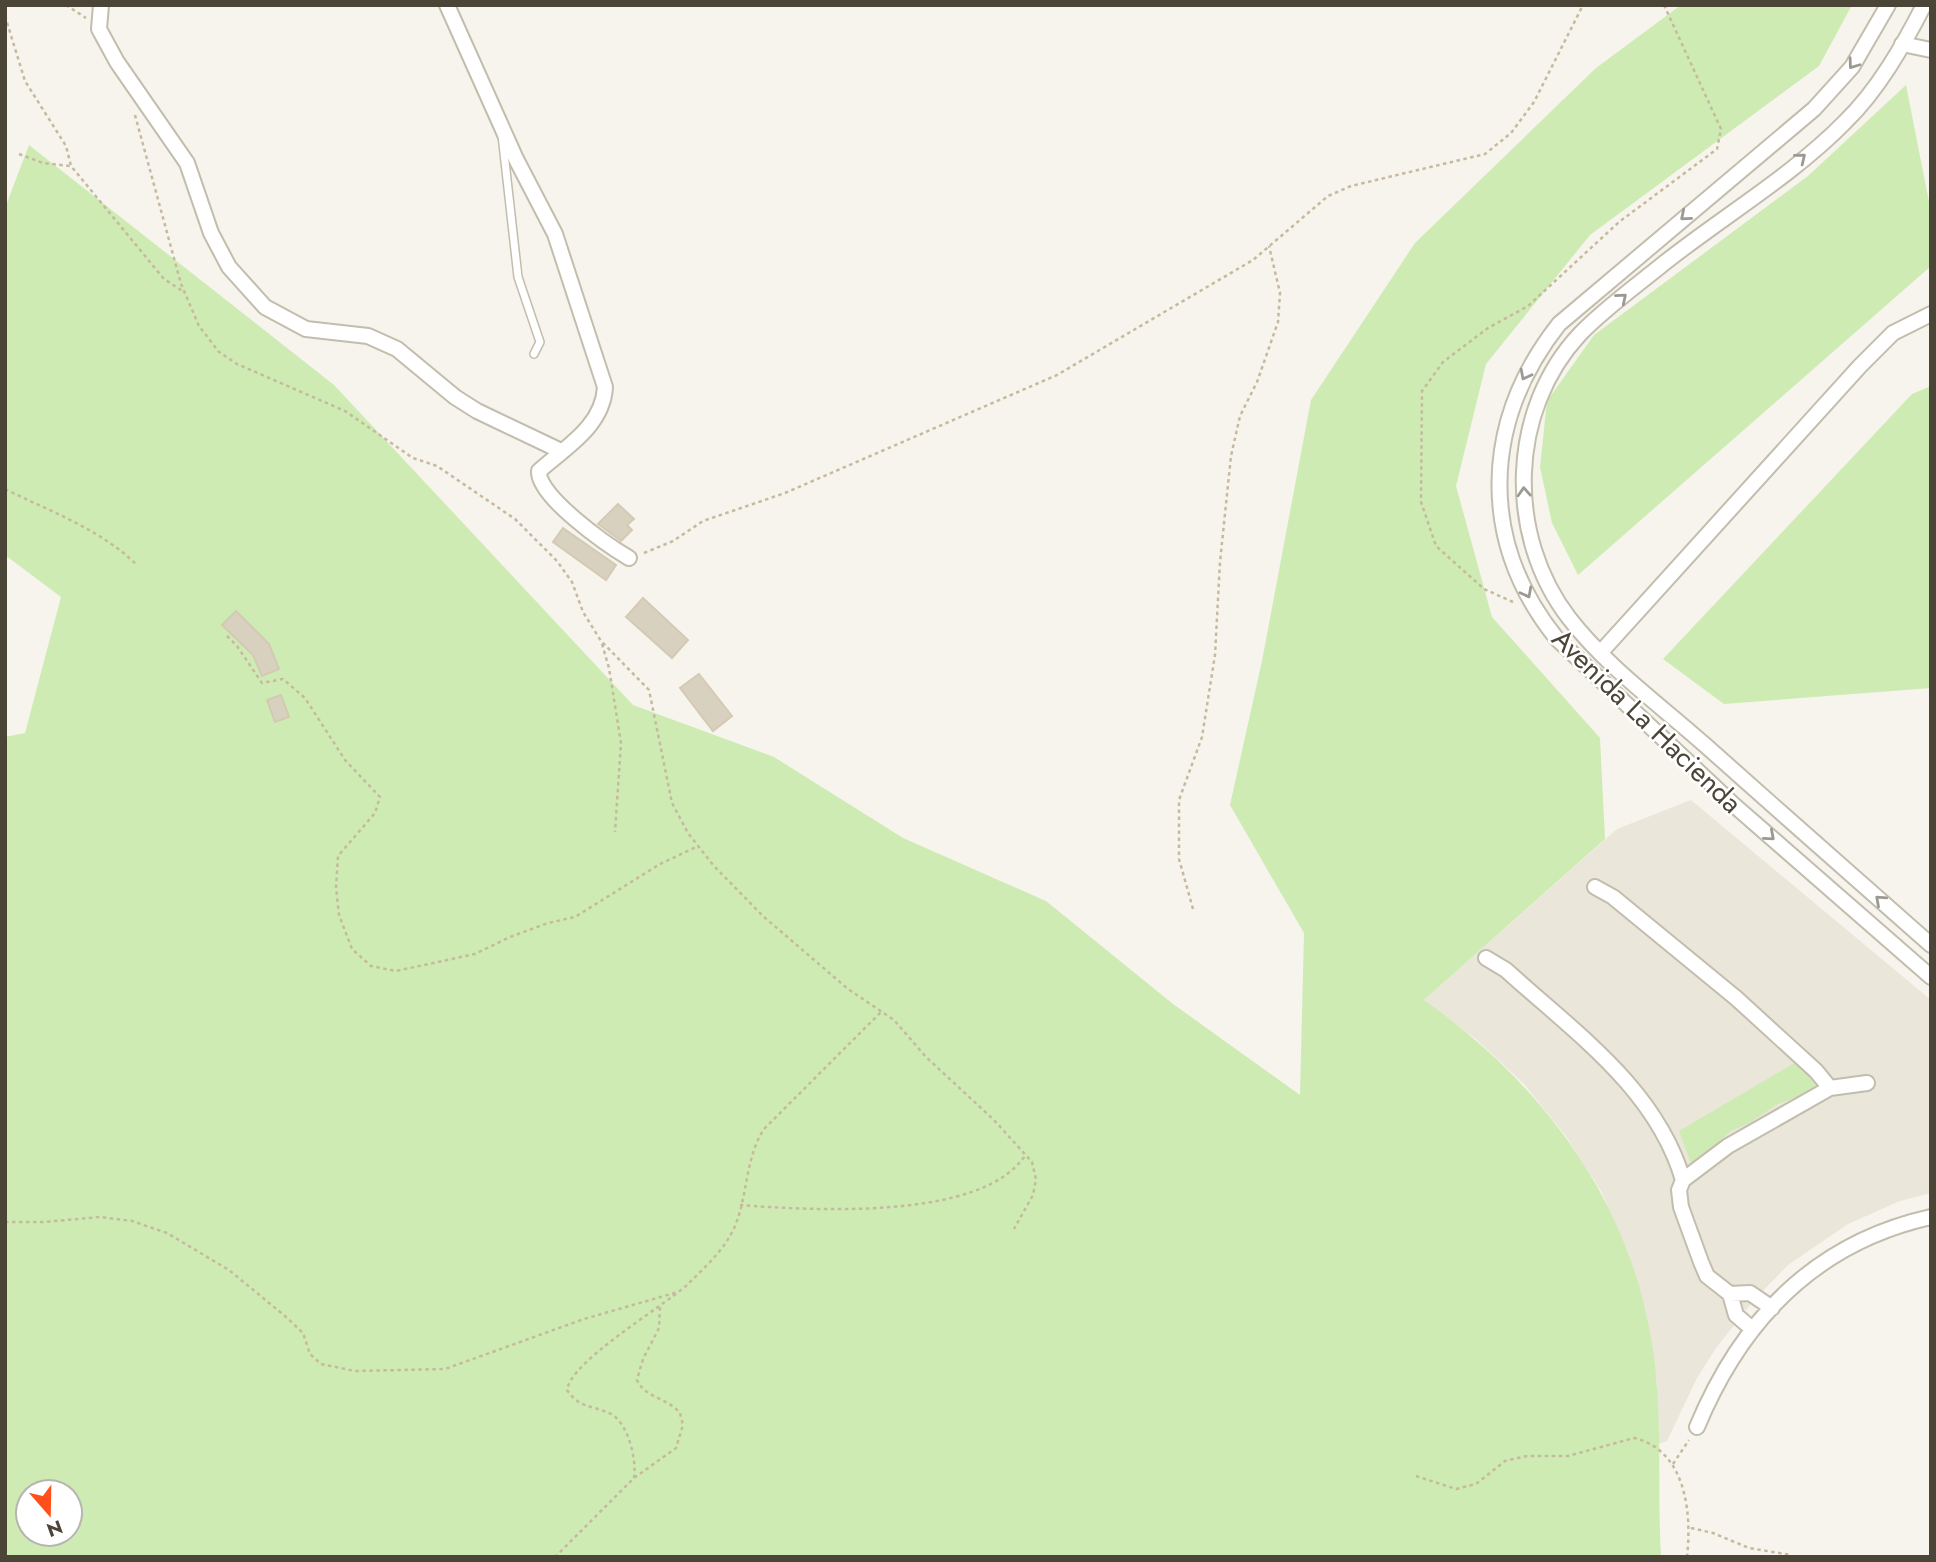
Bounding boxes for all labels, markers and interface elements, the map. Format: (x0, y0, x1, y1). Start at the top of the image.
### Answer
one-way arrow (1849, 56, 1862, 69)
one-way arrow (1794, 154, 1806, 167)
one-way arrow (1681, 208, 1694, 220)
one-way arrow (1614, 294, 1627, 306)
one-way arrow (1520, 368, 1533, 380)
one-way arrow (1516, 487, 1531, 498)
one-way arrow (1518, 586, 1532, 599)
street label: Avenida La Hacienda (1543, 619, 1751, 823)
one-way arrow (1762, 828, 1775, 840)
one-way arrow (1875, 896, 1888, 908)
north arrow (14, 1478, 84, 1548)
text: N (43, 1513, 66, 1544)

